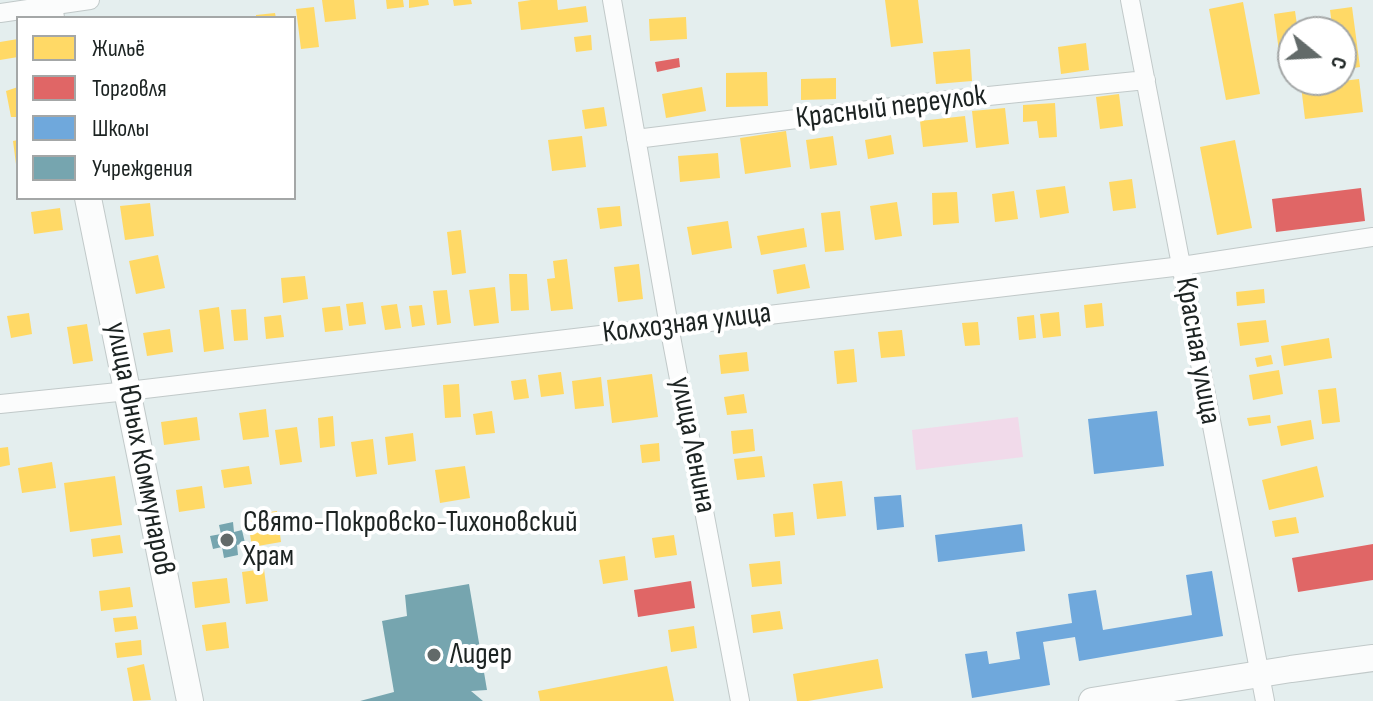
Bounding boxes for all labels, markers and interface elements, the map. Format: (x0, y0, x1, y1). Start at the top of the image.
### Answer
legend (16, 16, 296, 200)
north arrow (1277, 16, 1357, 96)
text: Жильё (92, 34, 145, 63)
text: С (1324, 53, 1353, 72)
text: Торговля (92, 74, 167, 103)
street label: Красный переулок (794, 78, 988, 138)
text: Школы (92, 114, 149, 143)
text: Учреждения (92, 154, 193, 183)
street label: Красная улица (1166, 275, 1228, 427)
street label: Колхозная улица (601, 296, 773, 352)
street label: улица Юных Коммунаров (97, 319, 181, 579)
street label: улица Ленина (661, 374, 723, 516)
place label: Свято-Покровско-Тихоновский Храм (243, 505, 577, 576)
marker: Свято-Покровско-Тихоновский Храм (218, 531, 236, 549)
place label: Лидер (450, 637, 512, 673)
marker: Лидер (425, 646, 443, 664)

